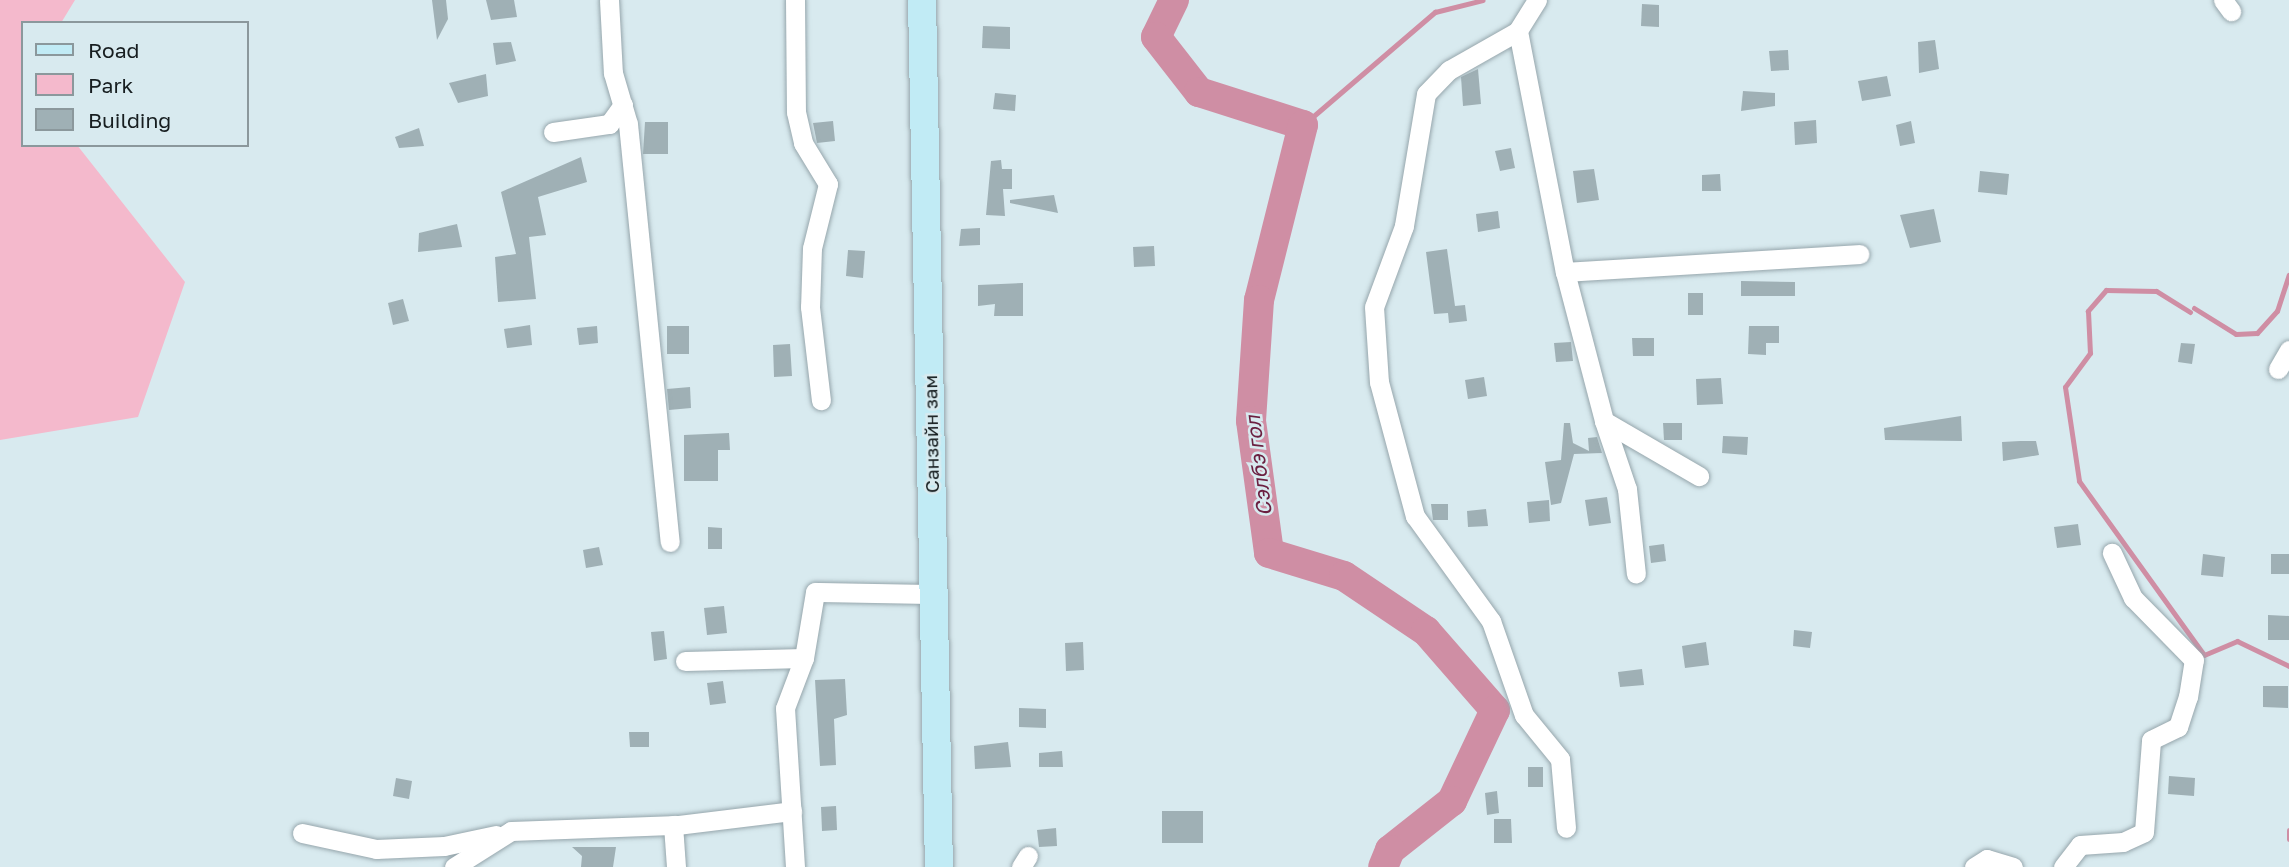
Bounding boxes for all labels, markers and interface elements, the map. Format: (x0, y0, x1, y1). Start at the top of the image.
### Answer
legend (21, 21, 248, 147)
text: Road (88, 37, 139, 63)
text: Park (88, 72, 133, 98)
text: Building (88, 107, 171, 133)
street label: Санзайн зам (919, 375, 943, 493)
water label: Сэлбэ гол (1239, 414, 1277, 518)

